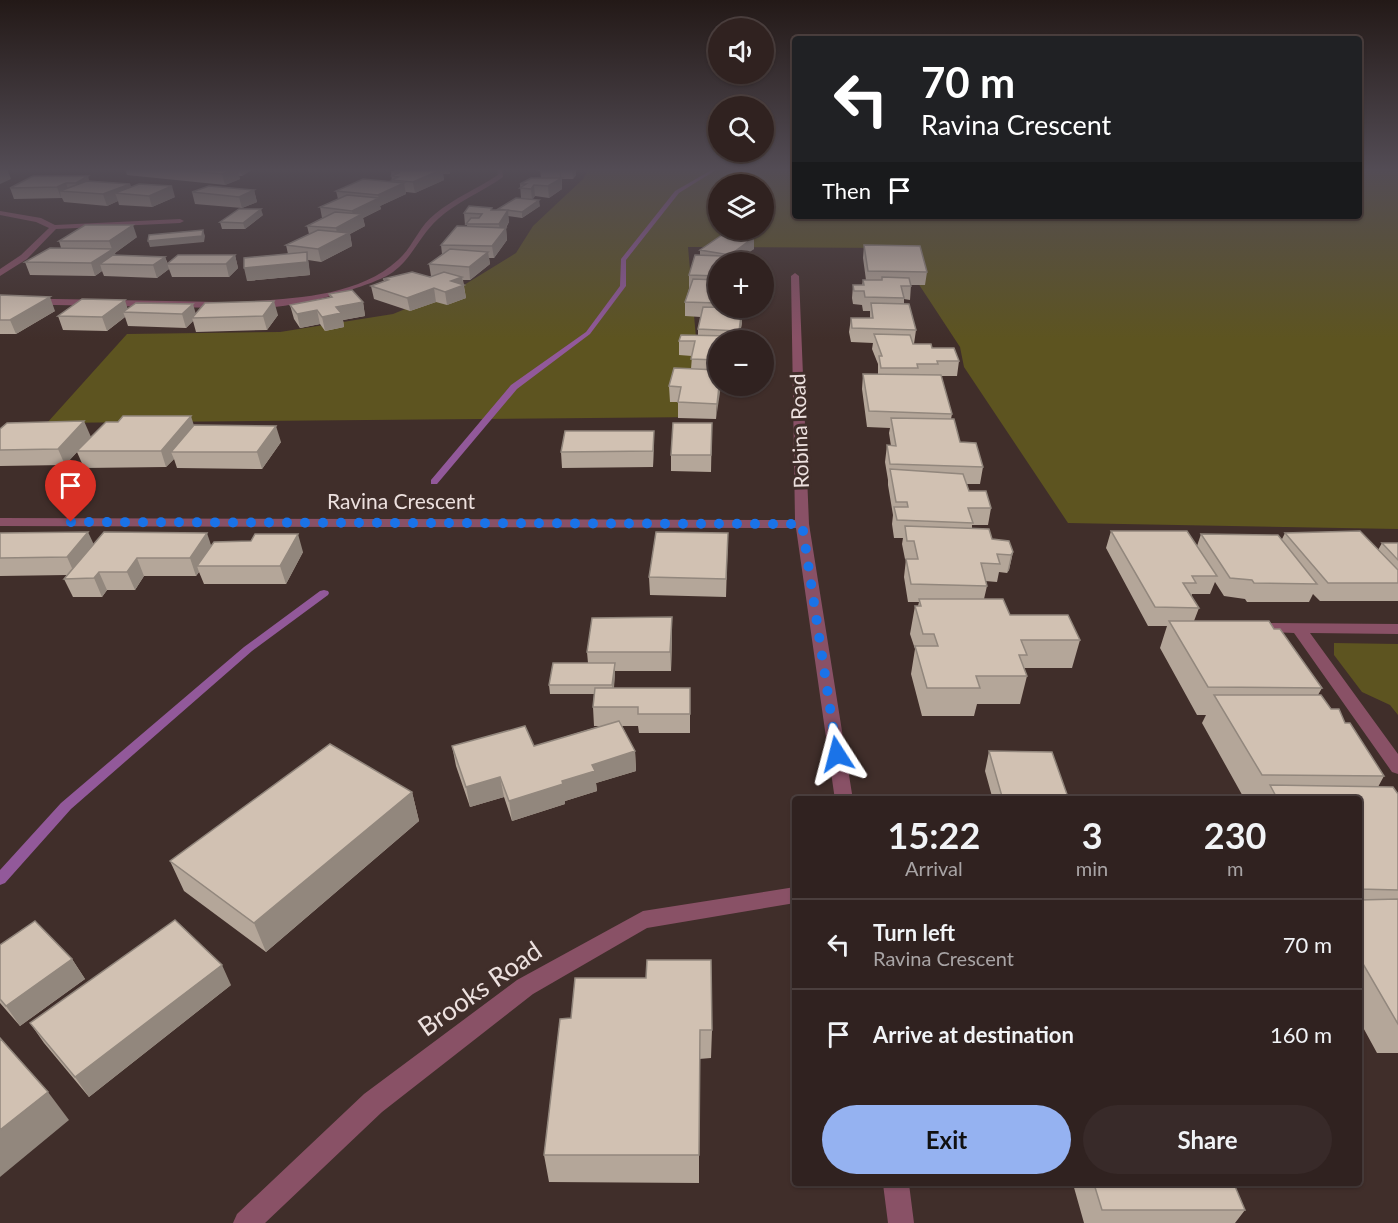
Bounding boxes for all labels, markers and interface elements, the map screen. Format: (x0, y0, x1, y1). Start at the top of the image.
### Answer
map controls (708, 18, 774, 396)
button: sound (708, 18, 774, 84)
text: 70 m (921, 57, 1015, 107)
icon: left (822, 60, 900, 138)
button: search (708, 96, 774, 162)
text: Ravina Crescent (921, 108, 1111, 141)
button: layers (708, 174, 774, 240)
icon: arrive (883, 174, 916, 207)
text: Then (822, 177, 871, 204)
button: + (708, 252, 774, 318)
button: − (708, 330, 774, 396)
street label: Robina Road (784, 373, 813, 489)
pin (45, 460, 96, 522)
icon: arrive (54, 469, 87, 502)
street label: Ravina Crescent (327, 488, 475, 513)
position arrow (805, 722, 869, 786)
text: 15:22 (888, 813, 980, 857)
text: 3 (1082, 813, 1103, 857)
text: 230 (1204, 813, 1266, 857)
text: Arrival (905, 856, 963, 880)
text: min (1076, 856, 1108, 880)
text: m (1227, 856, 1243, 880)
text: Turn left (873, 919, 955, 946)
icon: left (822, 928, 855, 961)
text: 70 m (1283, 931, 1332, 958)
street label: Brooks Road (411, 934, 547, 1043)
text: Ravina Crescent (873, 946, 1014, 970)
icon: arrive (822, 1018, 855, 1051)
text: Arrive at destination (873, 1021, 1074, 1048)
text: 160 m (1270, 1021, 1332, 1048)
button: Exit (822, 1105, 1071, 1174)
button: Share (1083, 1105, 1332, 1174)

